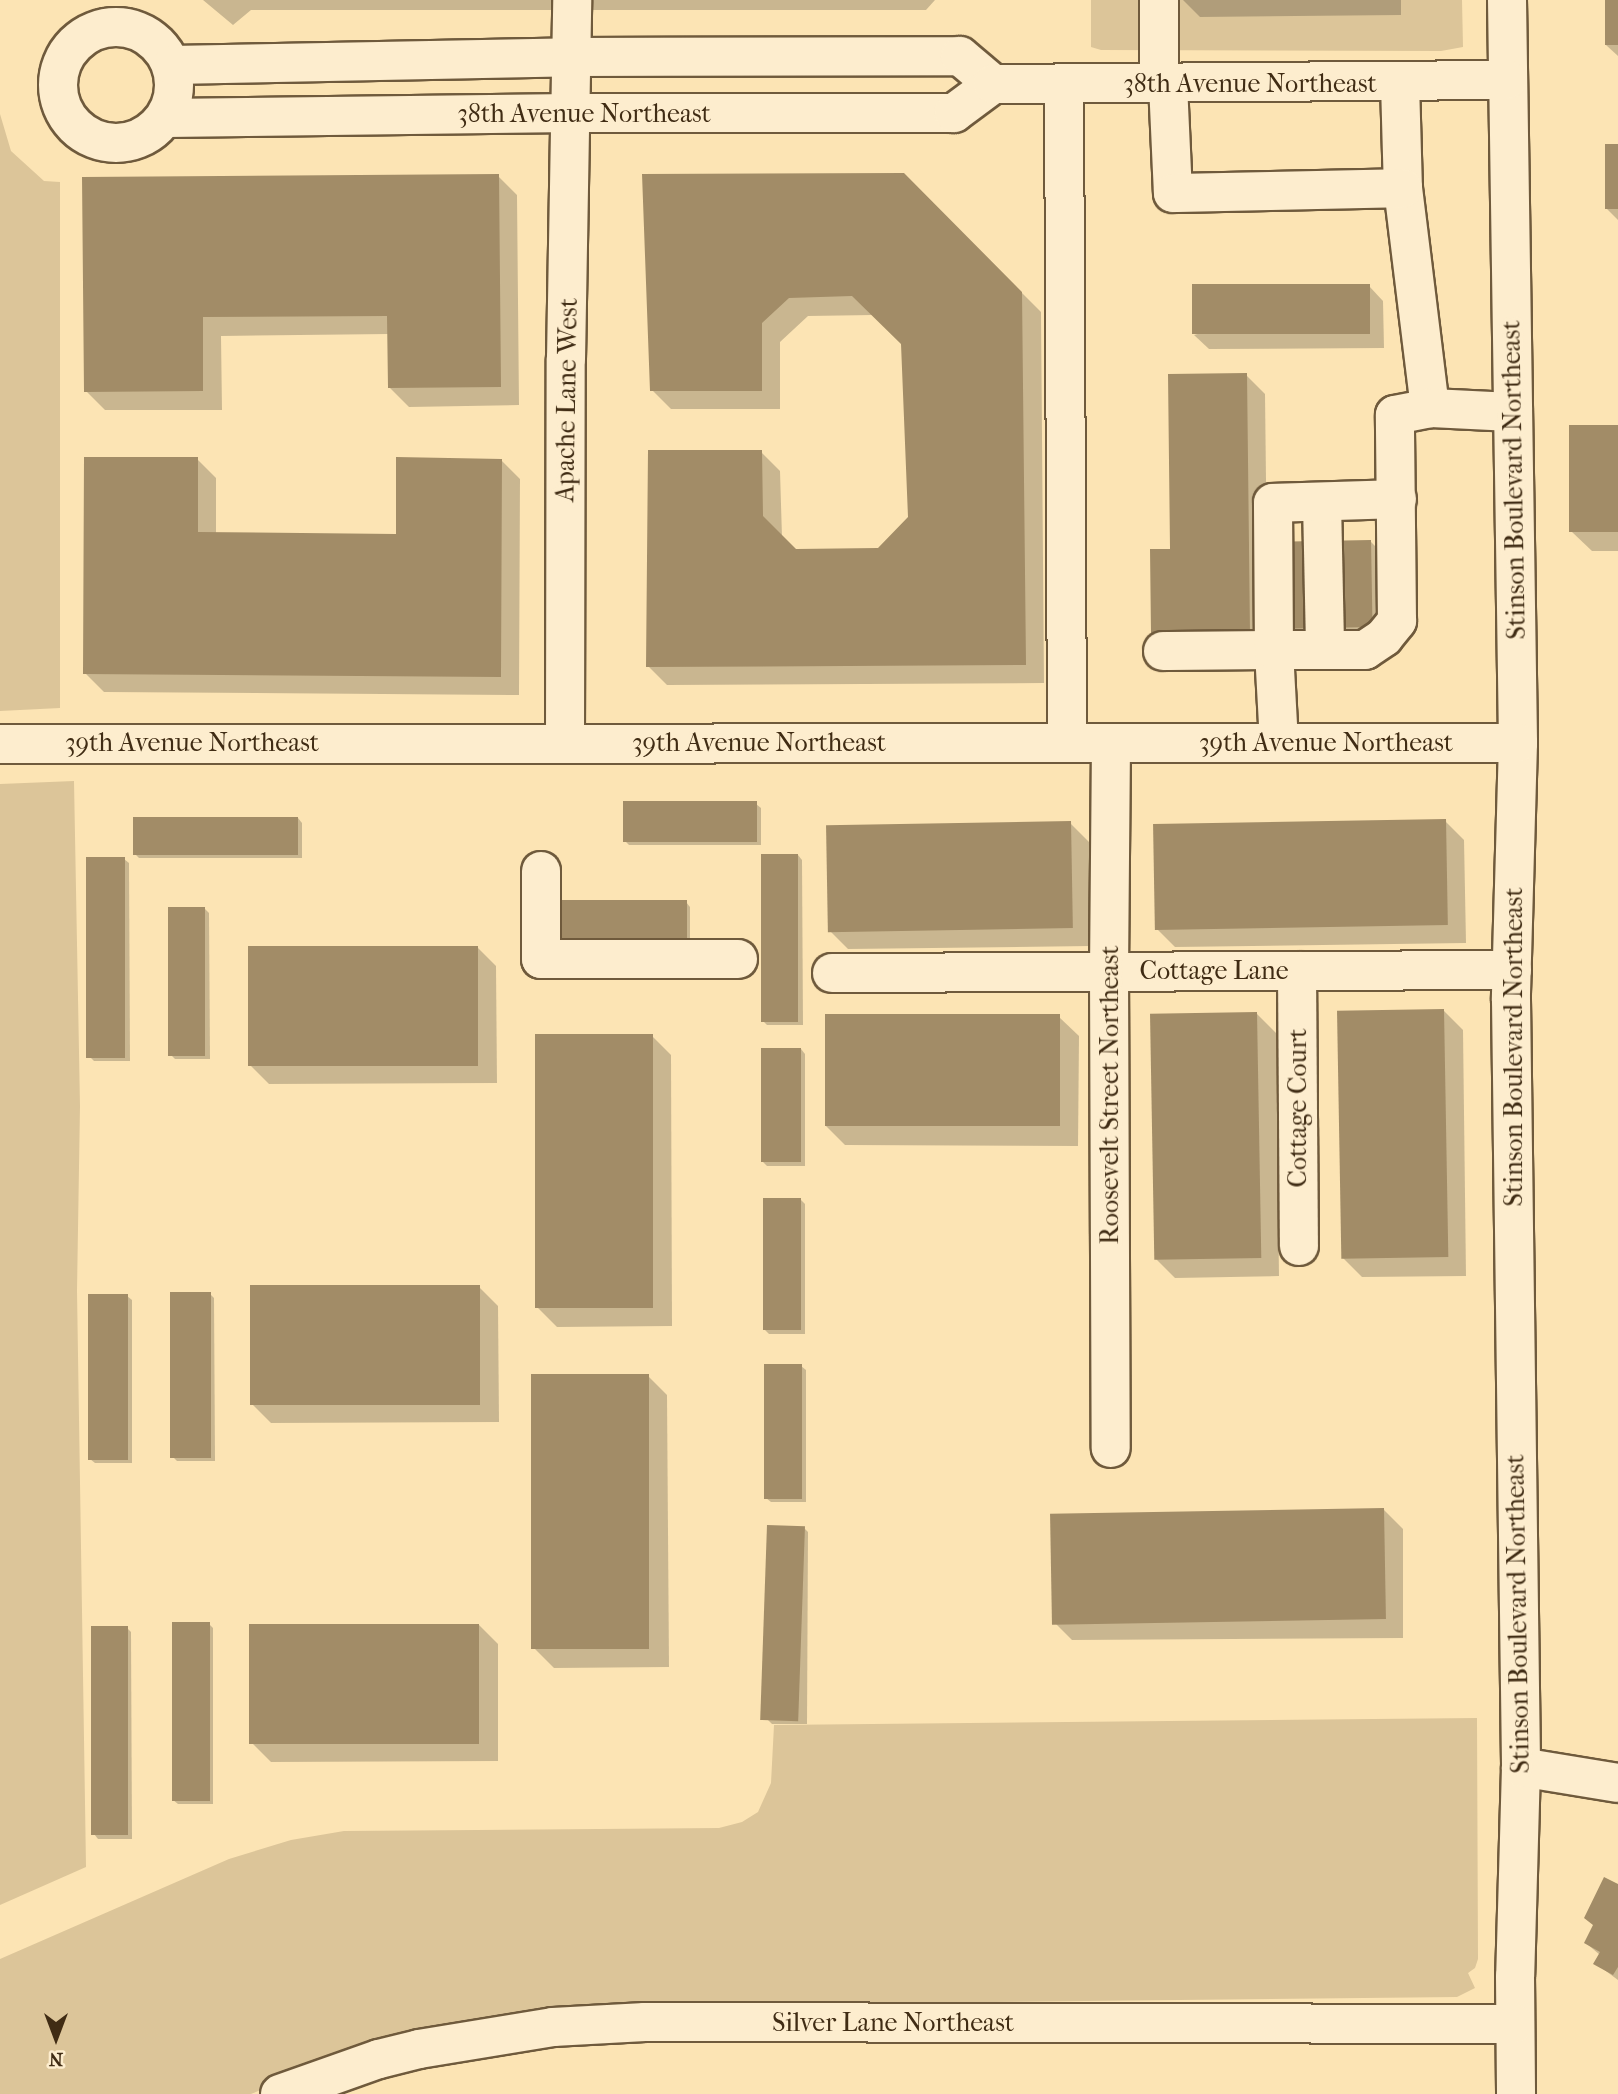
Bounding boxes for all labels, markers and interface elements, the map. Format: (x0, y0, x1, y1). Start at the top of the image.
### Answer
street label: 38th Avenue Northeast (1123, 68, 1377, 100)
street label: 38th Avenue Northeast (457, 98, 711, 130)
street label: Apache Lane West (550, 298, 584, 502)
street label: Stinson Boulevard Northeast (1496, 320, 1532, 640)
street label: 39th Avenue Northeast (65, 727, 319, 759)
street label: 39th Avenue Northeast (632, 727, 886, 759)
street label: 39th Avenue Northeast (1199, 727, 1453, 759)
street label: Stinson Boulevard Northeast (1498, 887, 1530, 1207)
street label: Roosevelt Street Northeast (1094, 945, 1126, 1245)
street label: Cottage Lane (1139, 955, 1289, 987)
street label: Cottage Court (1282, 1028, 1314, 1188)
street label: Stinson Boulevard Northeast (1500, 1454, 1536, 1774)
north arrow (21, 2003, 91, 2073)
street label: Silver Lane Northeast (772, 2007, 1014, 2039)
text: N (49, 2048, 63, 2070)

